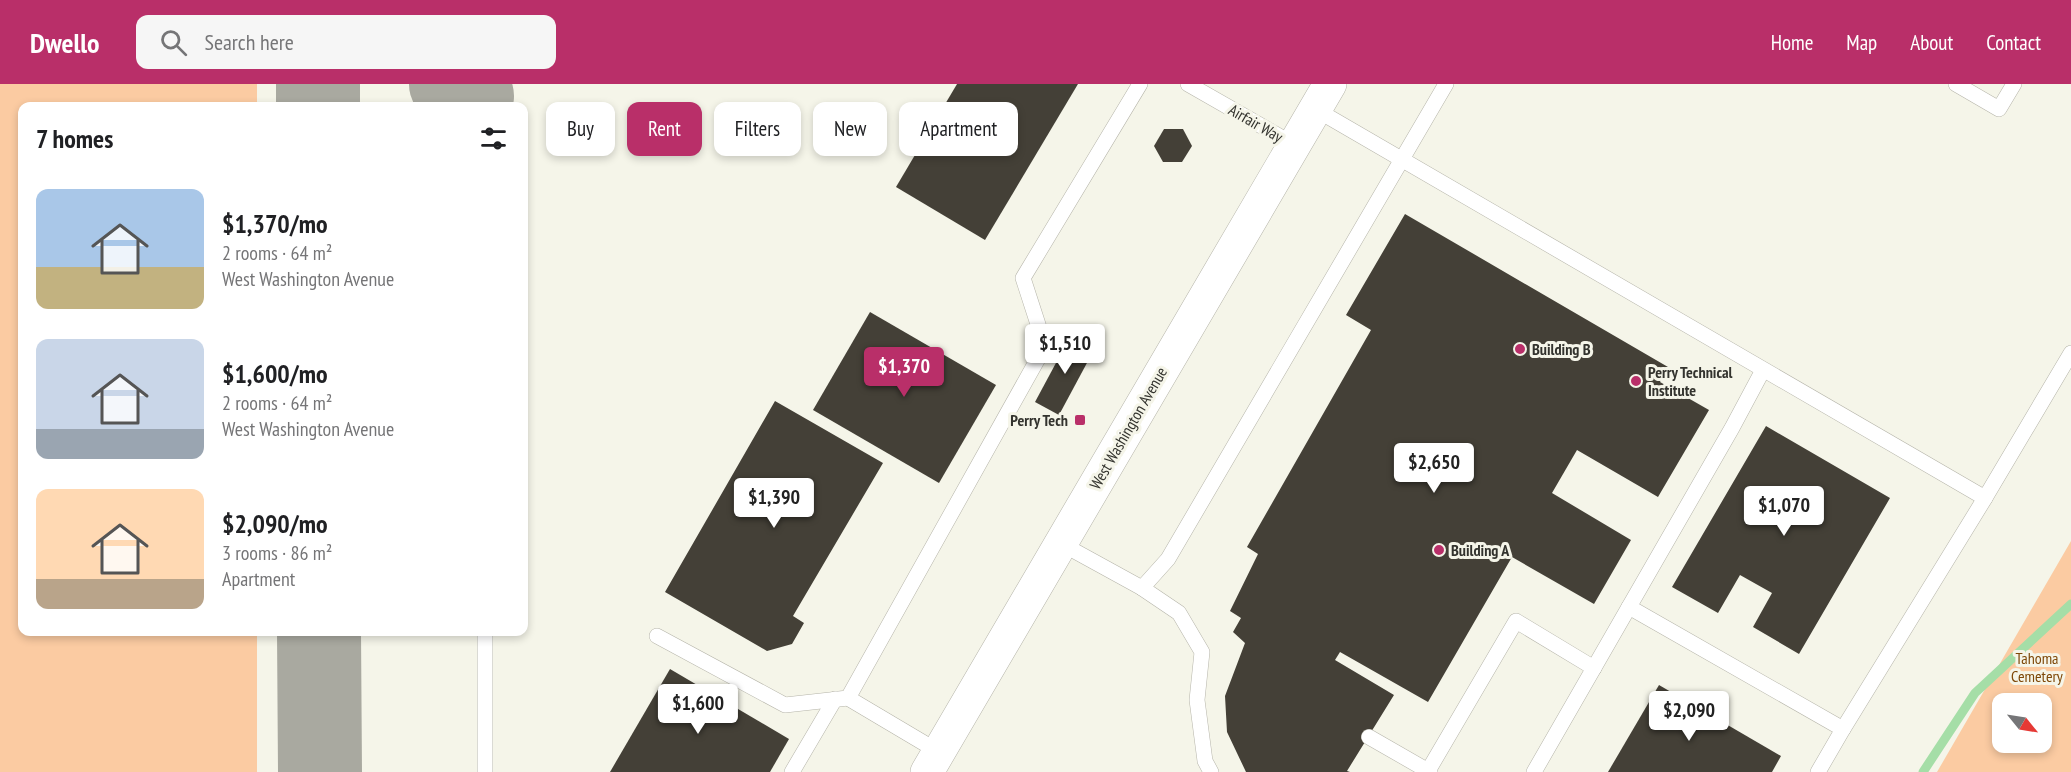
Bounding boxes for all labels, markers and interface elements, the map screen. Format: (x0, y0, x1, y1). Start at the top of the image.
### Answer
search box (136, 15, 556, 69)
text: Dwello (30, 24, 100, 61)
icon: search (157, 26, 190, 59)
text: Search here (205, 28, 294, 56)
text: Home (1771, 29, 1813, 56)
text: Map (1846, 29, 1877, 56)
text: About (1910, 29, 1953, 56)
text: Contact (1986, 29, 2041, 56)
street label: Airfair Way (1225, 99, 1287, 147)
chip: Buy (546, 102, 615, 156)
chip: Rent (627, 102, 702, 156)
chip: Filters (714, 102, 801, 156)
chip: New (813, 102, 887, 156)
chip: Apartment (899, 102, 1018, 156)
text: 7 homes (36, 122, 113, 155)
icon: filters (477, 122, 510, 155)
text: $1,370/mo (222, 207, 328, 240)
icon: home (84, 213, 156, 285)
text: 2 rooms · 64 m² (222, 240, 332, 266)
text: West Washington Avenue (222, 266, 394, 292)
pin: $1,510 (1016, 324, 1114, 375)
text: $1,510 (1039, 330, 1091, 356)
place label: Building B (1532, 339, 1591, 359)
marker: Building B (1513, 342, 1527, 356)
pin: $1,370 (855, 347, 953, 398)
text: $1,370 (878, 353, 930, 379)
text: $1,600/mo (222, 357, 328, 390)
place label: Perry Technical Institute (1648, 362, 1733, 400)
icon: home (84, 363, 156, 435)
street label: West Washington Avenue (1085, 363, 1171, 493)
marker: Perry Technical Institute (1629, 374, 1643, 388)
text: 2 rooms · 64 m² (222, 390, 332, 416)
place label: Perry Tech (1010, 410, 1068, 430)
marker: Perry Tech (1073, 413, 1087, 427)
text: West Washington Avenue (222, 416, 394, 442)
pin: $2,650 (1385, 443, 1483, 494)
text: $2,650 (1408, 449, 1460, 475)
pin: $1,390 (725, 478, 823, 529)
text: $1,390 (748, 484, 800, 510)
pin: $1,070 (1735, 486, 1833, 537)
text: $1,070 (1758, 492, 1810, 518)
text: $2,090/mo (222, 507, 328, 540)
icon: home (84, 513, 156, 585)
text: 3 rooms · 86 m² (222, 540, 332, 566)
place label: Building A (1451, 540, 1510, 560)
marker: Building A (1432, 543, 1446, 557)
text: Apartment (222, 566, 295, 592)
park label: Tahoma Cemetery (2011, 648, 2063, 686)
pin: $1,600 (649, 684, 747, 735)
text: $1,600 (672, 690, 724, 716)
pin: $2,090 (1640, 691, 1738, 742)
north arrow (1992, 693, 2052, 753)
map controls (1992, 693, 2052, 753)
text: $2,090 (1663, 697, 1715, 723)

